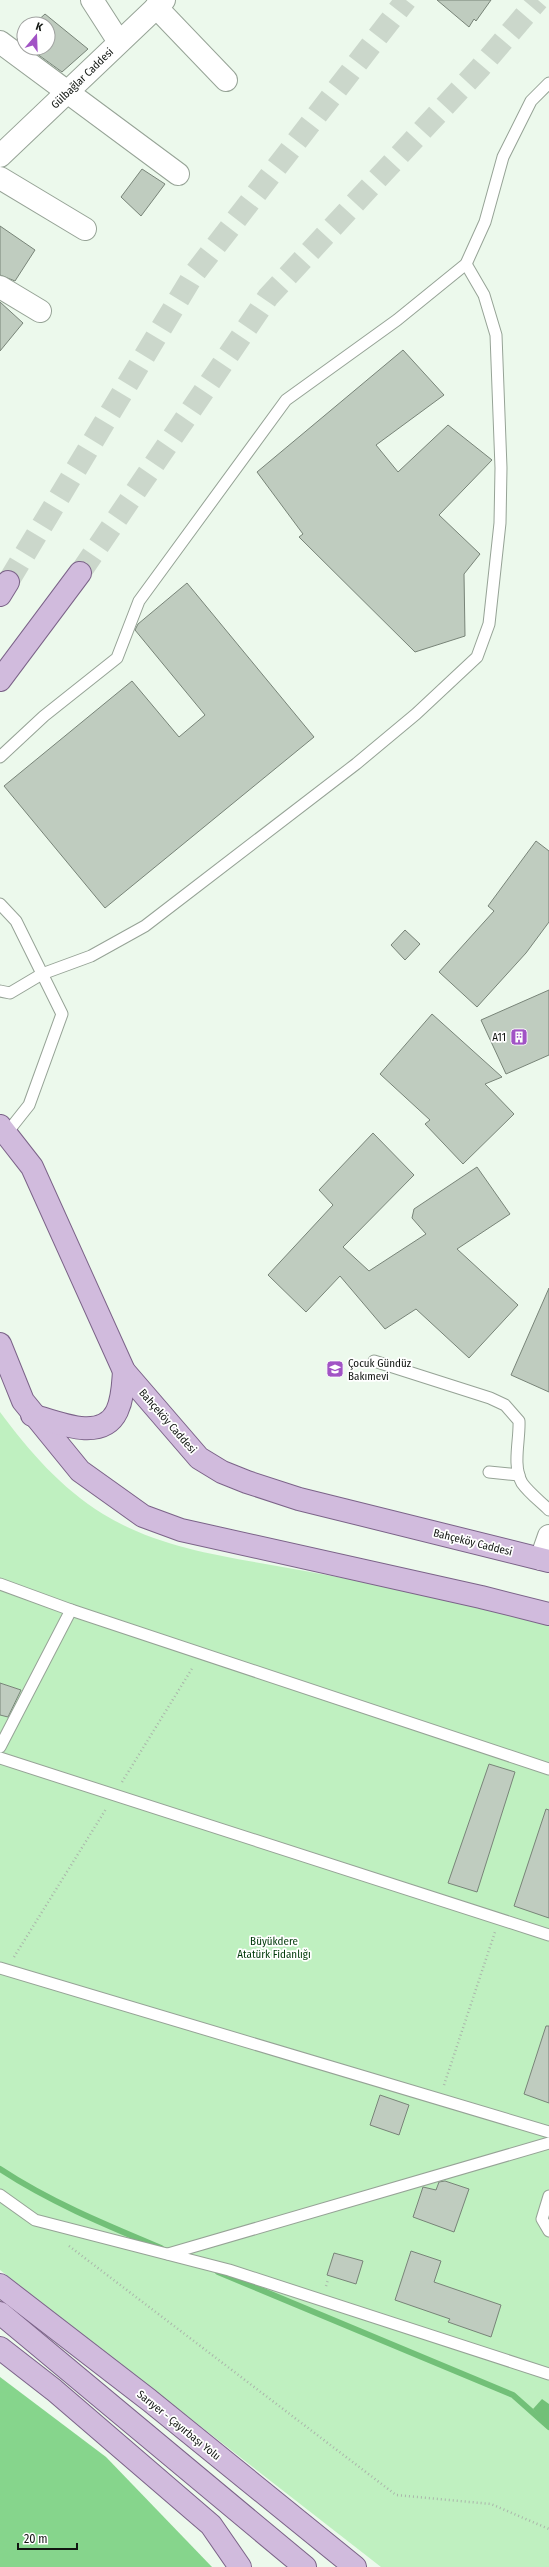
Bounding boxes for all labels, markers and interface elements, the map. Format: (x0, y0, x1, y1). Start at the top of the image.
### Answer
north arrow (16, 16, 56, 56)
text: K (34, 20, 45, 34)
street label: Gülbağlar Caddesi (49, 45, 116, 111)
building icon: A11 (509, 1027, 529, 1047)
place label: A11 (492, 1031, 506, 1044)
place label: Çocuk Gündüz Bakımevi (348, 1357, 412, 1383)
school or university icon: Çocuk Gündüz Bakımevi (325, 1359, 345, 1379)
street label: Bahçeköy Caddesi (136, 1387, 199, 1456)
street label: Bahçeköy Caddesi (432, 1526, 514, 1559)
park label: Büyükdere Atatürk Fidanlığı (237, 1935, 311, 1961)
street label: Sarıyer - Çayırbaşı Yolu (134, 2388, 223, 2463)
scale bar (18, 2525, 77, 2551)
text: 20 m (24, 2532, 48, 2546)

